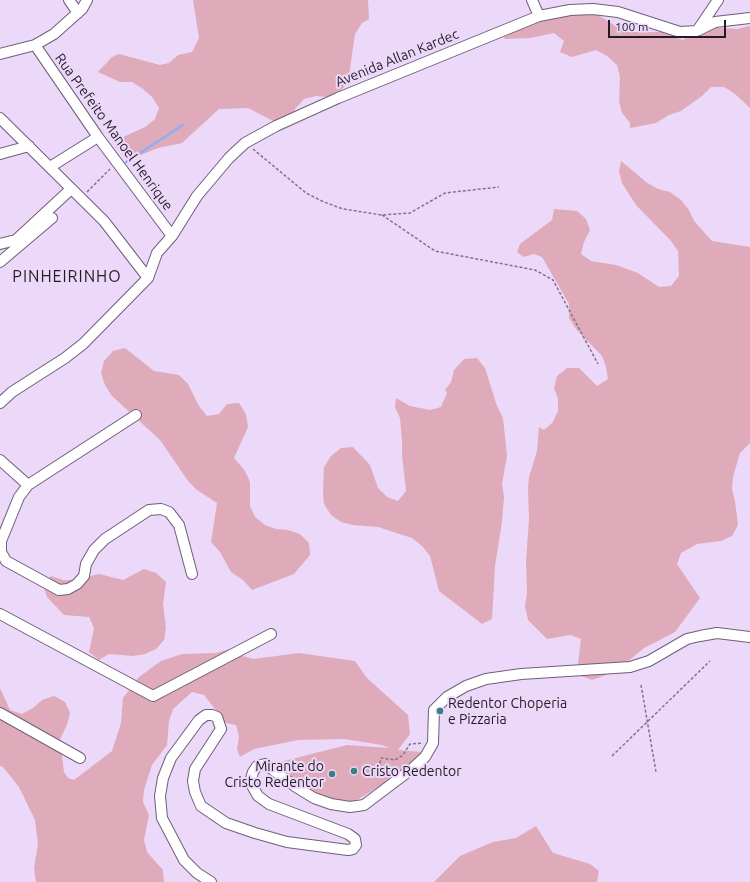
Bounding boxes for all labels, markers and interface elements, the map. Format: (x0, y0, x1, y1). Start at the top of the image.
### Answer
scale bar (610, 12, 728, 38)
text: 100 m (615, 20, 648, 33)
street label: Avenida Allan Kardec (333, 26, 461, 90)
street label: Rua Prefeito Manoel Henrique (51, 50, 177, 214)
district label: PINHEIRINHO (12, 267, 122, 287)
place label: Redentor Choperia e Pizzaria (448, 695, 567, 728)
marker: Redentor Choperia e Pizzaria (435, 706, 445, 716)
place label: Mirante do Cristo Redentor (224, 758, 324, 790)
place label: Cristo Redentor (362, 763, 462, 779)
marker: Cristo Redentor (349, 766, 359, 776)
marker: Mirante do Cristo Redentor (327, 769, 337, 779)

